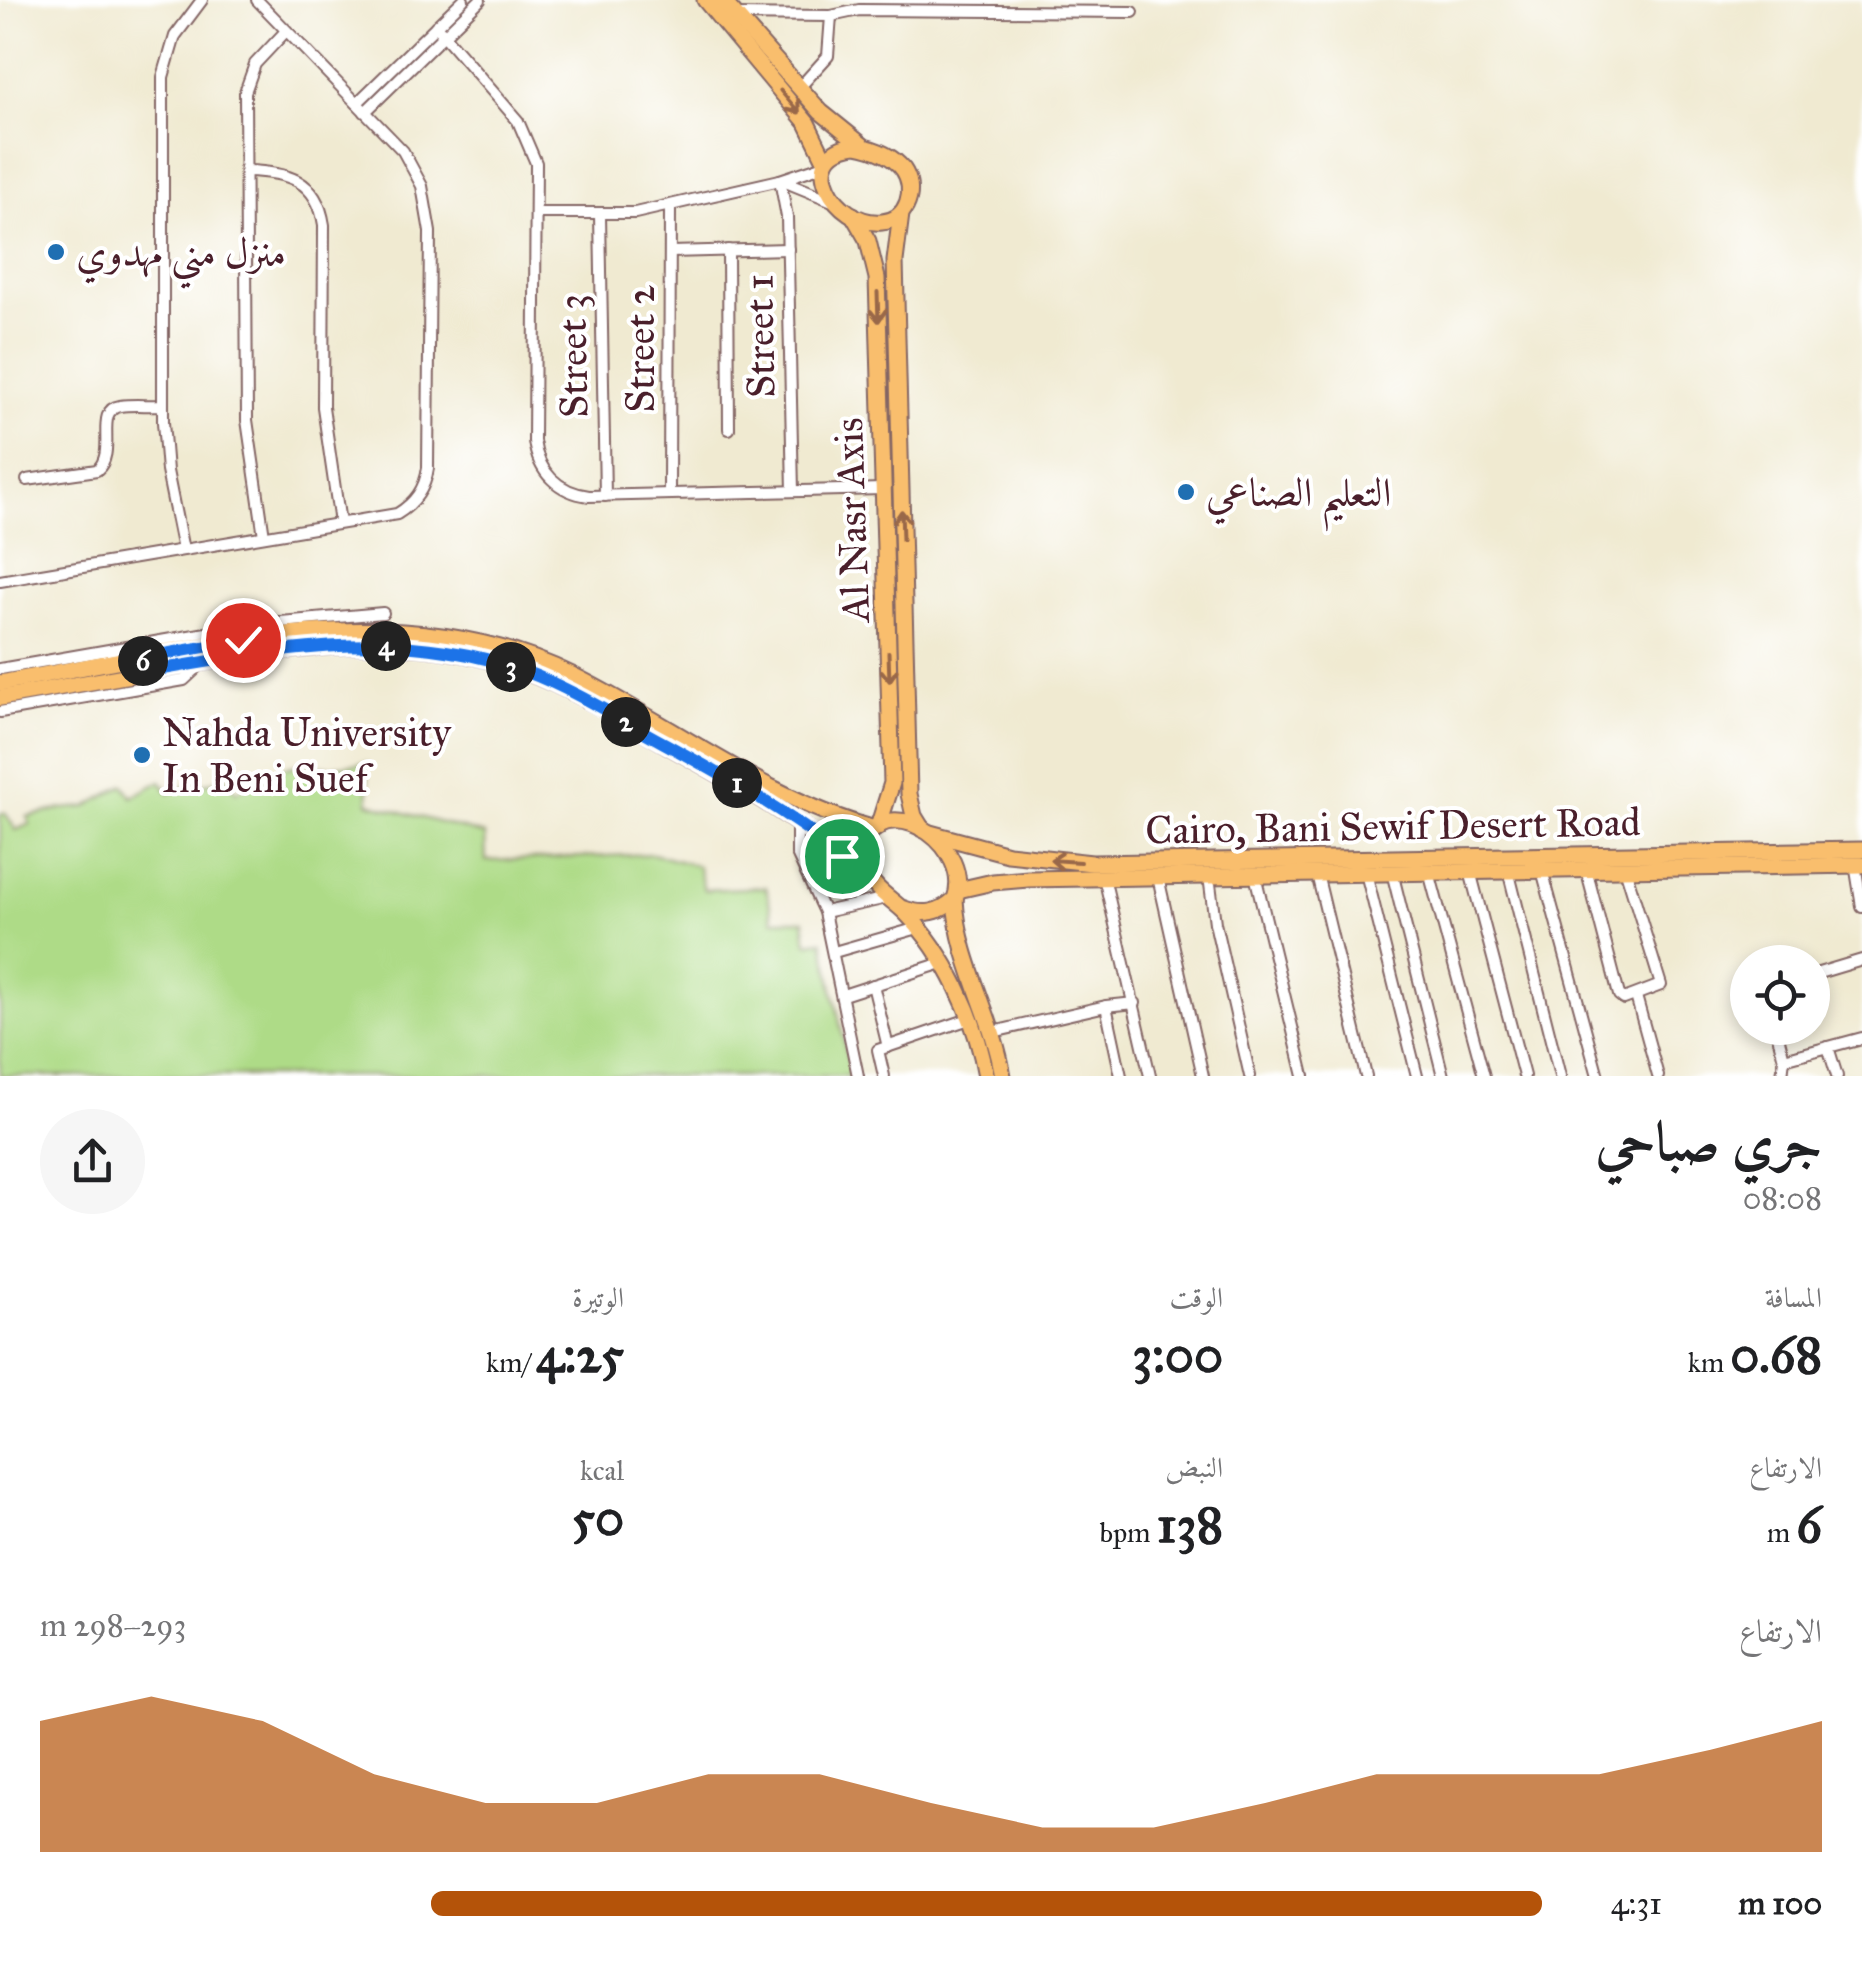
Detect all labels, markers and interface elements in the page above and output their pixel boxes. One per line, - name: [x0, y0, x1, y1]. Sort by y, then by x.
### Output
- one-way arrow: [779, 88, 801, 114]
- place label: منزل مني مهدوي: [76, 228, 286, 289]
- marker: منزل مني مهدوي: [45, 241, 67, 263]
- street label: Street 1: [734, 274, 786, 398]
- street label: Street 2: [616, 285, 665, 413]
- one-way arrow: [869, 290, 888, 322]
- street label: Street 3: [547, 294, 599, 418]
- street label: Al Nasr Axis: [824, 417, 880, 625]
- place label: التعليم الصناعي: [1206, 468, 1391, 532]
- marker: التعليم الصناعي: [1175, 481, 1197, 503]
- one-way arrow: [892, 509, 911, 541]
- pin: [201, 598, 286, 683]
- icon: check: [216, 613, 271, 668]
- pin: 4: [361, 621, 411, 671]
- text: 4: [378, 628, 394, 663]
- pin: 6: [118, 636, 168, 686]
- pin: 3: [486, 642, 536, 692]
- text: 6: [136, 643, 150, 678]
- text: 3: [505, 649, 517, 684]
- one-way arrow: [879, 650, 898, 682]
- pin: 2: [601, 697, 651, 747]
- text: 2: [619, 704, 633, 739]
- place label: Nahda University In Beni Suef: [162, 708, 452, 803]
- marker: Nahda University In Beni Suef: [131, 744, 153, 766]
- pin: 1: [712, 758, 762, 808]
- text: 1: [731, 765, 743, 800]
- street label: Cairo, Bani Sewif Desert Road: [1145, 797, 1641, 855]
- pin: [800, 814, 885, 899]
- icon: arrive: [815, 829, 870, 884]
- one-way arrow: [1049, 852, 1081, 871]
- map controls: [1730, 945, 1830, 1045]
- button: locate: [1730, 945, 1830, 1045]
- text: جري صباحي: [1595, 1108, 1822, 1175]
- button: share: [40, 1109, 145, 1214]
- text: 08:08: [1743, 1179, 1822, 1218]
- text: الوتيرة: [572, 1280, 624, 1315]
- text: الوقت: [1169, 1280, 1223, 1315]
- text: المسافة: [1765, 1280, 1822, 1315]
- text: 4:25: [536, 1325, 624, 1386]
- text: 3:00: [1132, 1325, 1223, 1386]
- text: 0.68: [1730, 1325, 1822, 1386]
- text: /km: [486, 1345, 536, 1380]
- text: km: [1688, 1345, 1730, 1380]
- text: النبض: [1165, 1450, 1223, 1485]
- text: الارتفاع: [1749, 1450, 1822, 1485]
- text: kcal: [580, 1453, 624, 1488]
- text: 50: [572, 1488, 624, 1549]
- text: 138: [1157, 1495, 1223, 1556]
- text: 6: [1796, 1495, 1822, 1556]
- text: bpm: [1100, 1515, 1157, 1550]
- text: m: [1767, 1515, 1796, 1550]
- text: 293–298 m: [40, 1606, 186, 1645]
- text: الارتفاع: [1739, 1612, 1822, 1651]
- text: 4:31: [1611, 1884, 1662, 1923]
- text: 100 m: [1738, 1884, 1822, 1923]

